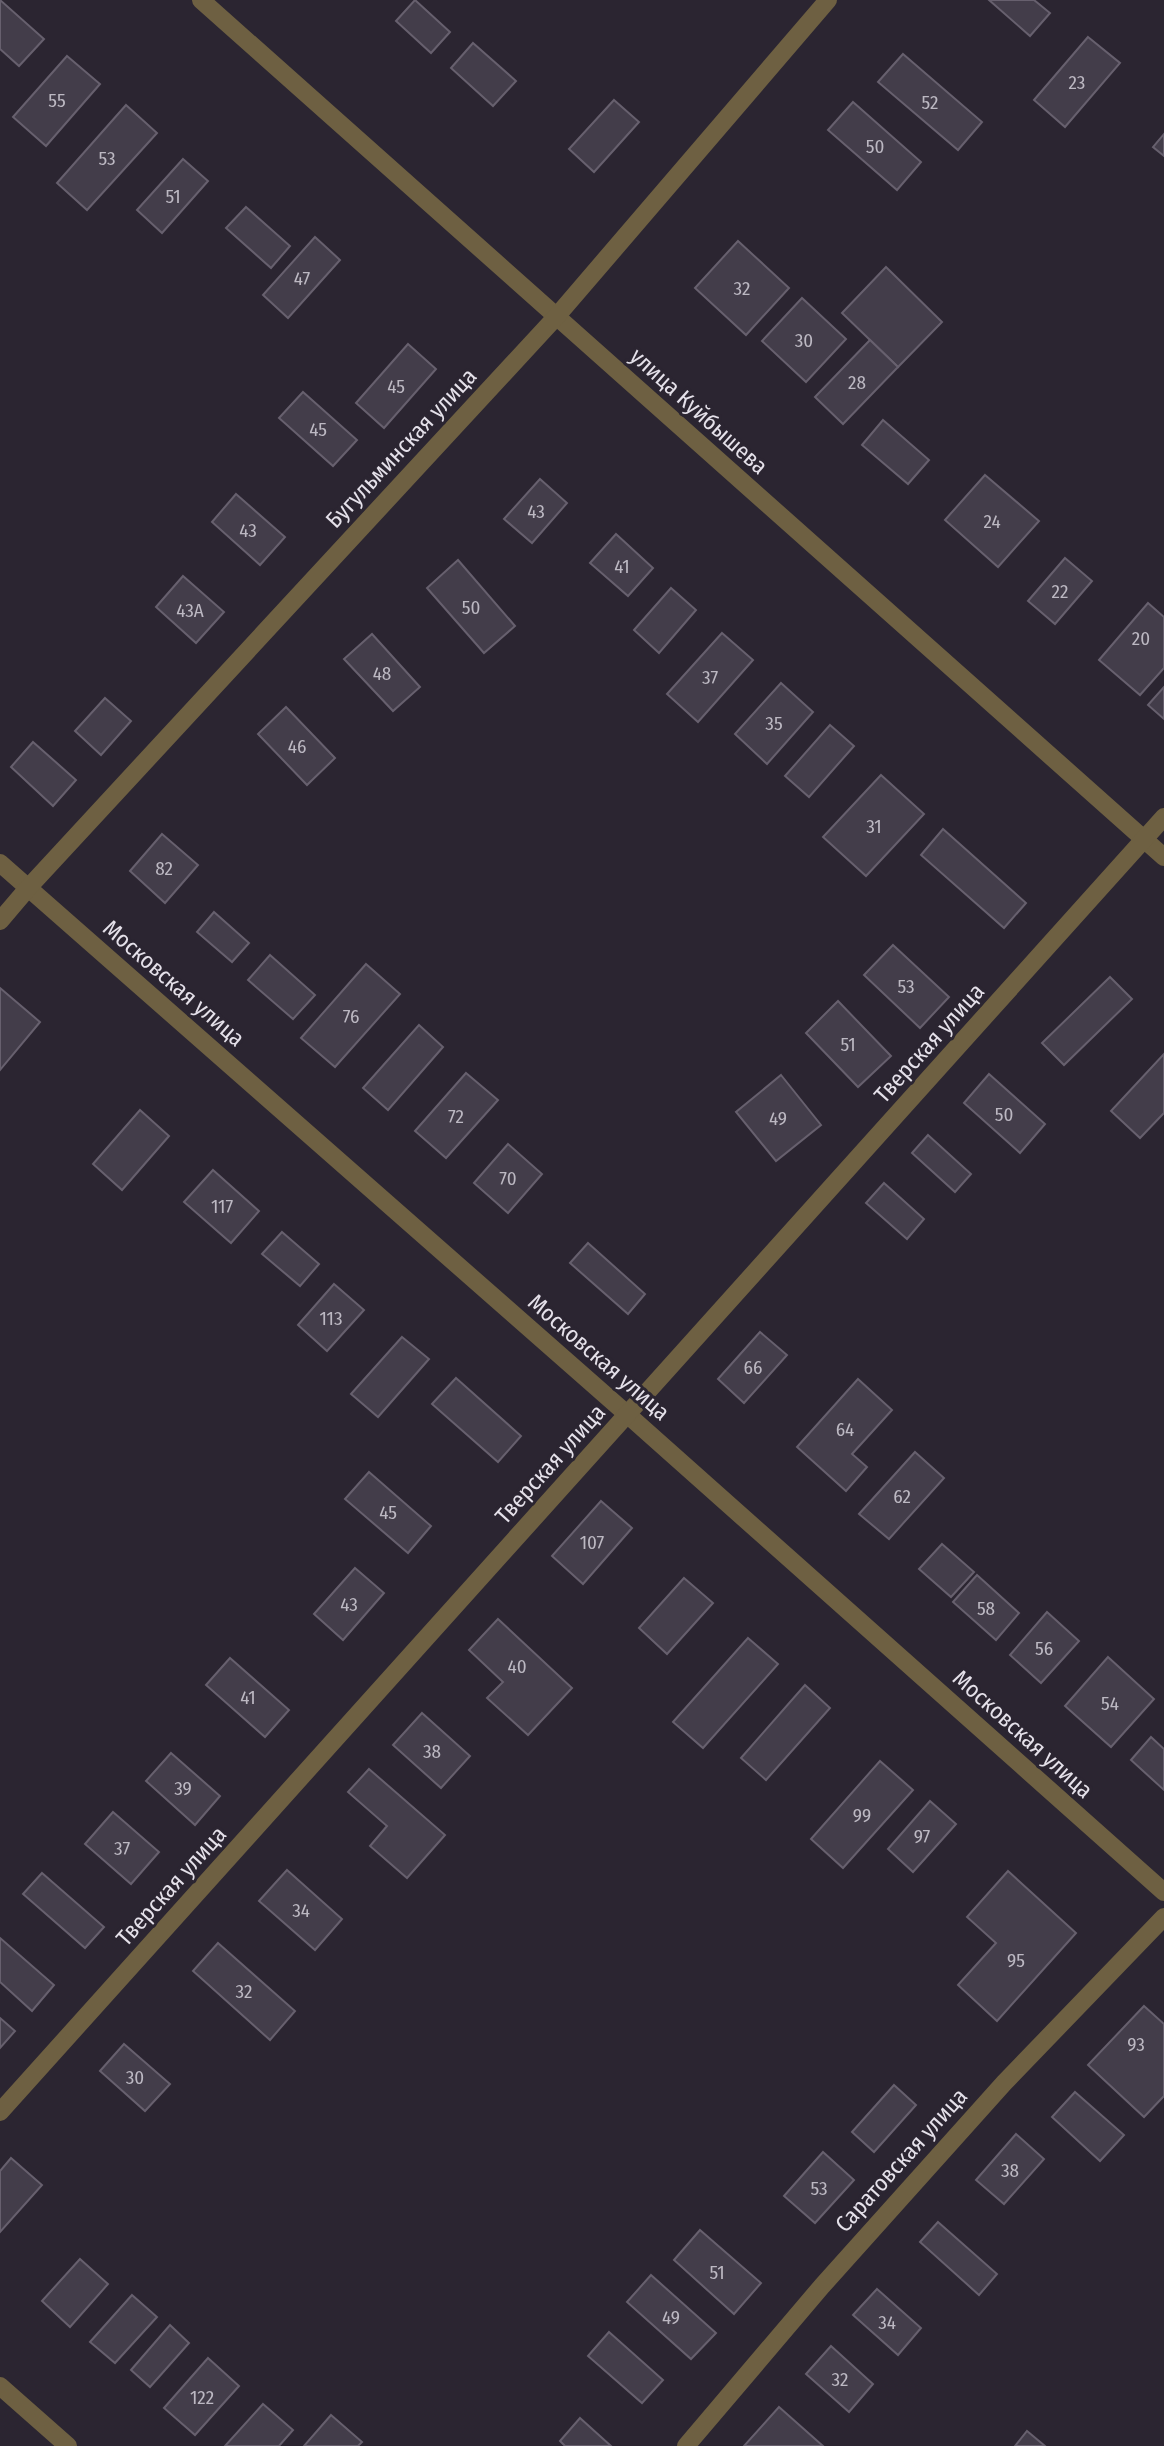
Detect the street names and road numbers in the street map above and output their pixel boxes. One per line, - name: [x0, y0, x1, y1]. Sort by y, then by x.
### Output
- street label: улица Куйбышева: [624, 342, 774, 480]
- street label: Бугульминская улица: [320, 362, 482, 534]
- street label: Московская улица: [97, 914, 251, 1052]
- street label: Тверская улица: [868, 978, 990, 1108]
- street label: Московская улица: [522, 1288, 676, 1426]
- street label: Тверская улица: [489, 1399, 611, 1529]
- street label: Московская улица: [947, 1664, 1099, 1804]
- street label: Тверская улица: [110, 1821, 232, 1951]
- street label: Саратовская улица: [829, 2082, 973, 2238]

